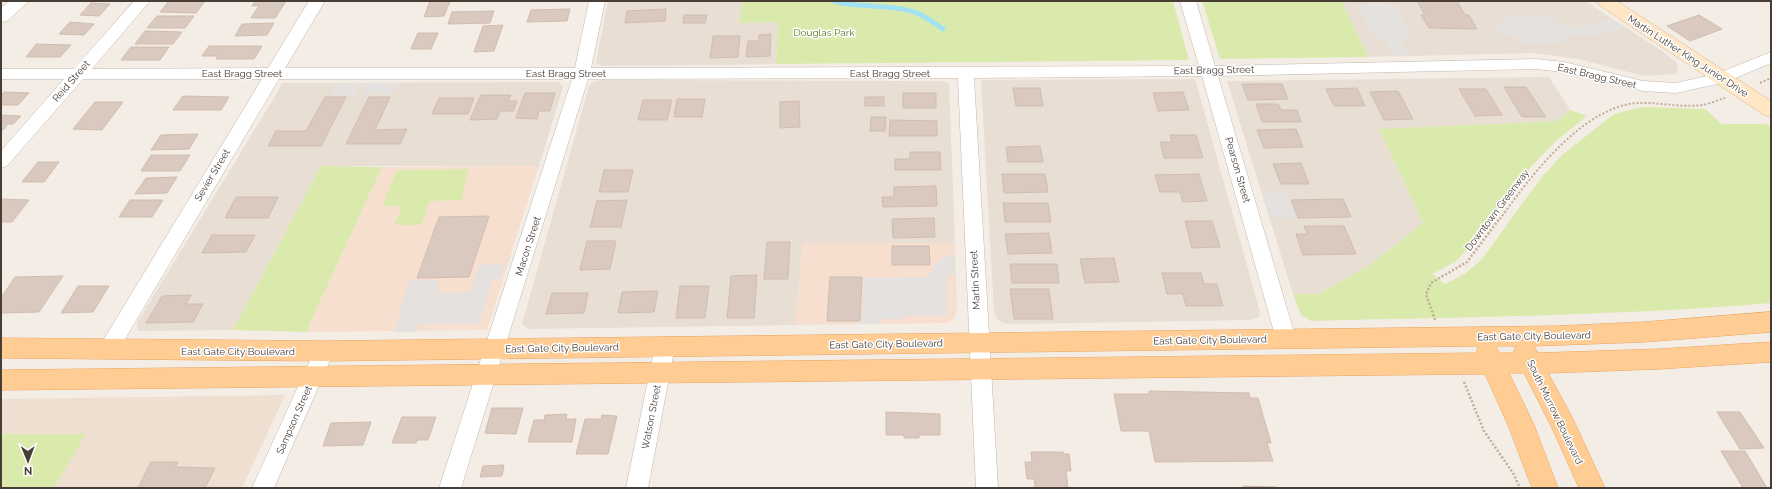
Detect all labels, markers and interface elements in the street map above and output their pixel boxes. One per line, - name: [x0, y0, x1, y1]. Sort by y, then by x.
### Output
- street label: Martin Luther King Junior Drive: [1626, 13, 1750, 99]
- park label: Douglas Park: [793, 27, 855, 38]
- street label: Reid Street: [50, 58, 92, 104]
- street label: East Bragg Street: [1557, 62, 1638, 91]
- street label: East Bragg Street: [1174, 64, 1255, 76]
- street label: East Bragg Street: [202, 68, 283, 79]
- street label: East Bragg Street: [526, 68, 607, 79]
- street label: East Bragg Street: [850, 68, 931, 79]
- street label: Pearson Street: [1223, 136, 1253, 205]
- street label: Sevier Street: [192, 146, 232, 203]
- street label: Downtown Greenway: [1463, 167, 1532, 253]
- street label: Macon Street: [513, 214, 543, 277]
- street label: Martin Street: [968, 249, 982, 310]
- street label: East Gate City Boulevard: [1477, 330, 1591, 342]
- street label: East Gate City Boulevard: [1153, 334, 1267, 346]
- street label: East Gate City Boulevard: [829, 338, 943, 350]
- street label: East Gate City Boulevard: [505, 342, 619, 354]
- street label: East Gate City Boulevard: [181, 346, 295, 357]
- street label: South Murrow Boulevard: [1525, 358, 1585, 466]
- street label: Sampson Street: [274, 383, 314, 456]
- street label: Watson Street: [639, 383, 663, 450]
- north arrow: [8, 441, 48, 481]
- text: N: [24, 464, 32, 477]

